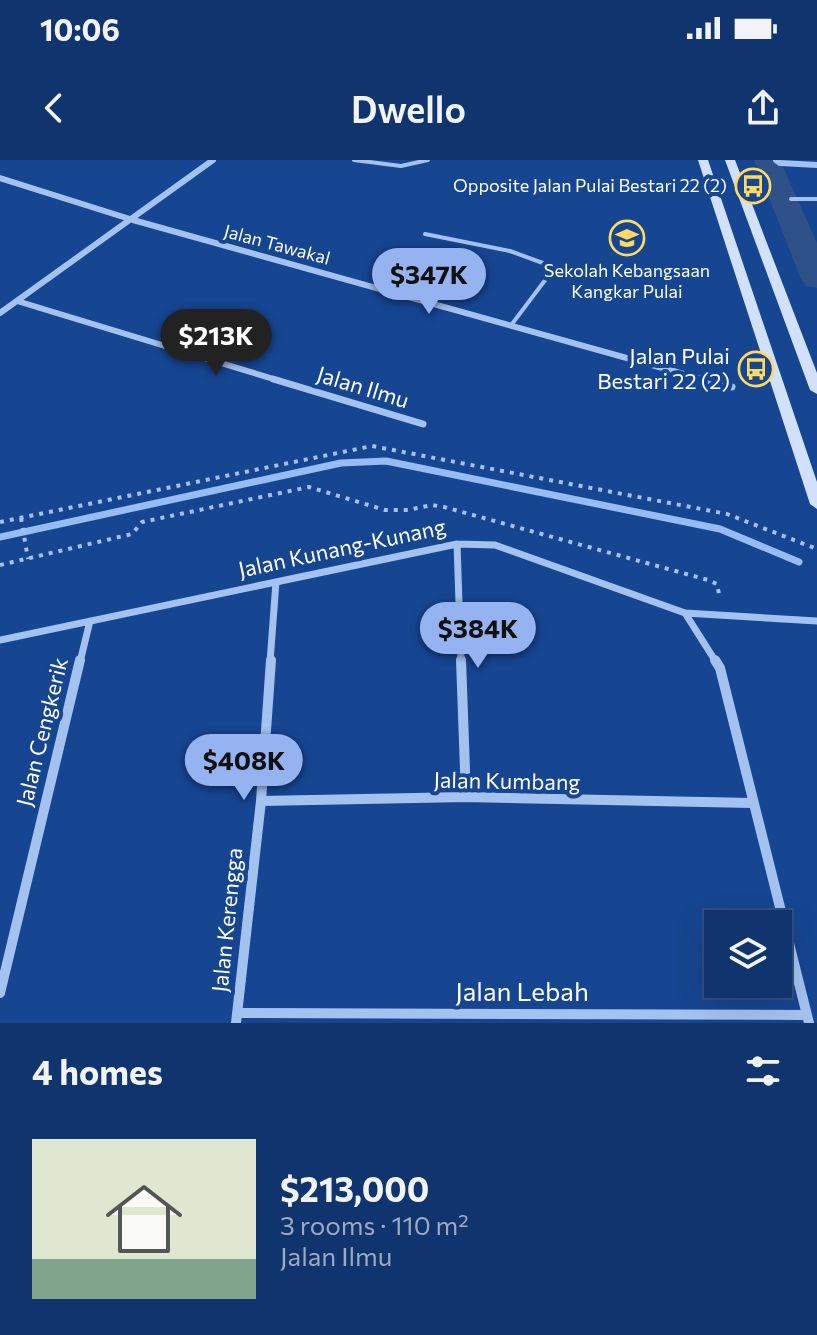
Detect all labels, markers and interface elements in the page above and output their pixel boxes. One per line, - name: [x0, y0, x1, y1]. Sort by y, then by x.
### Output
- text: 10:06: [40, 10, 120, 47]
- icon: back: [32, 86, 76, 130]
- text: Dwello: [351, 86, 466, 130]
- icon: share: [741, 86, 785, 130]
- bus stop icon: Opposite Jalan Pulai Bestari 22 (2): [734, 167, 772, 205]
- place label: Opposite Jalan Pulai Bestari 22 (2): [453, 174, 727, 196]
- street label: Jalan Tawakal: [222, 219, 333, 269]
- school or university icon: Sekolah Kebangsaan Kangkar Pulai: [608, 219, 646, 257]
- pin: $347K: [373, 248, 485, 316]
- text: $347K: [390, 258, 468, 289]
- place label: Sekolah Kebangsaan Kangkar Pulai: [544, 259, 710, 302]
- pin: $213K: [160, 309, 272, 377]
- text: $213K: [179, 319, 253, 350]
- place label: Jalan Pulai Bestari 22 (2): [597, 342, 730, 394]
- bus stop icon: Jalan Pulai Bestari 22 (2): [737, 350, 775, 388]
- street label: Jalan Ilmu: [314, 360, 413, 413]
- street label: Jalan Kunang-Kunang: [236, 512, 448, 583]
- pin: $384K: [422, 602, 534, 670]
- text: $384K: [438, 612, 518, 643]
- street label: Jalan Cengkerik: [10, 655, 73, 809]
- pin: $408K: [188, 734, 300, 802]
- text: $408K: [203, 744, 285, 775]
- street label: Jalan Kumbang: [433, 766, 581, 795]
- street label: Jalan Kerengga: [205, 846, 248, 994]
- map controls: [704, 910, 792, 998]
- button: layers: [704, 910, 792, 998]
- street label: Jalan Lebah: [455, 975, 589, 1006]
- icon: filters: [741, 1049, 785, 1093]
- text: 4 homes: [32, 1050, 163, 1092]
- text: $213,000: [280, 1167, 429, 1209]
- icon: home: [96, 1171, 192, 1267]
- text: 3 rooms · 110 m²: [280, 1209, 469, 1240]
- text: Jalan Ilmu: [280, 1240, 392, 1271]

